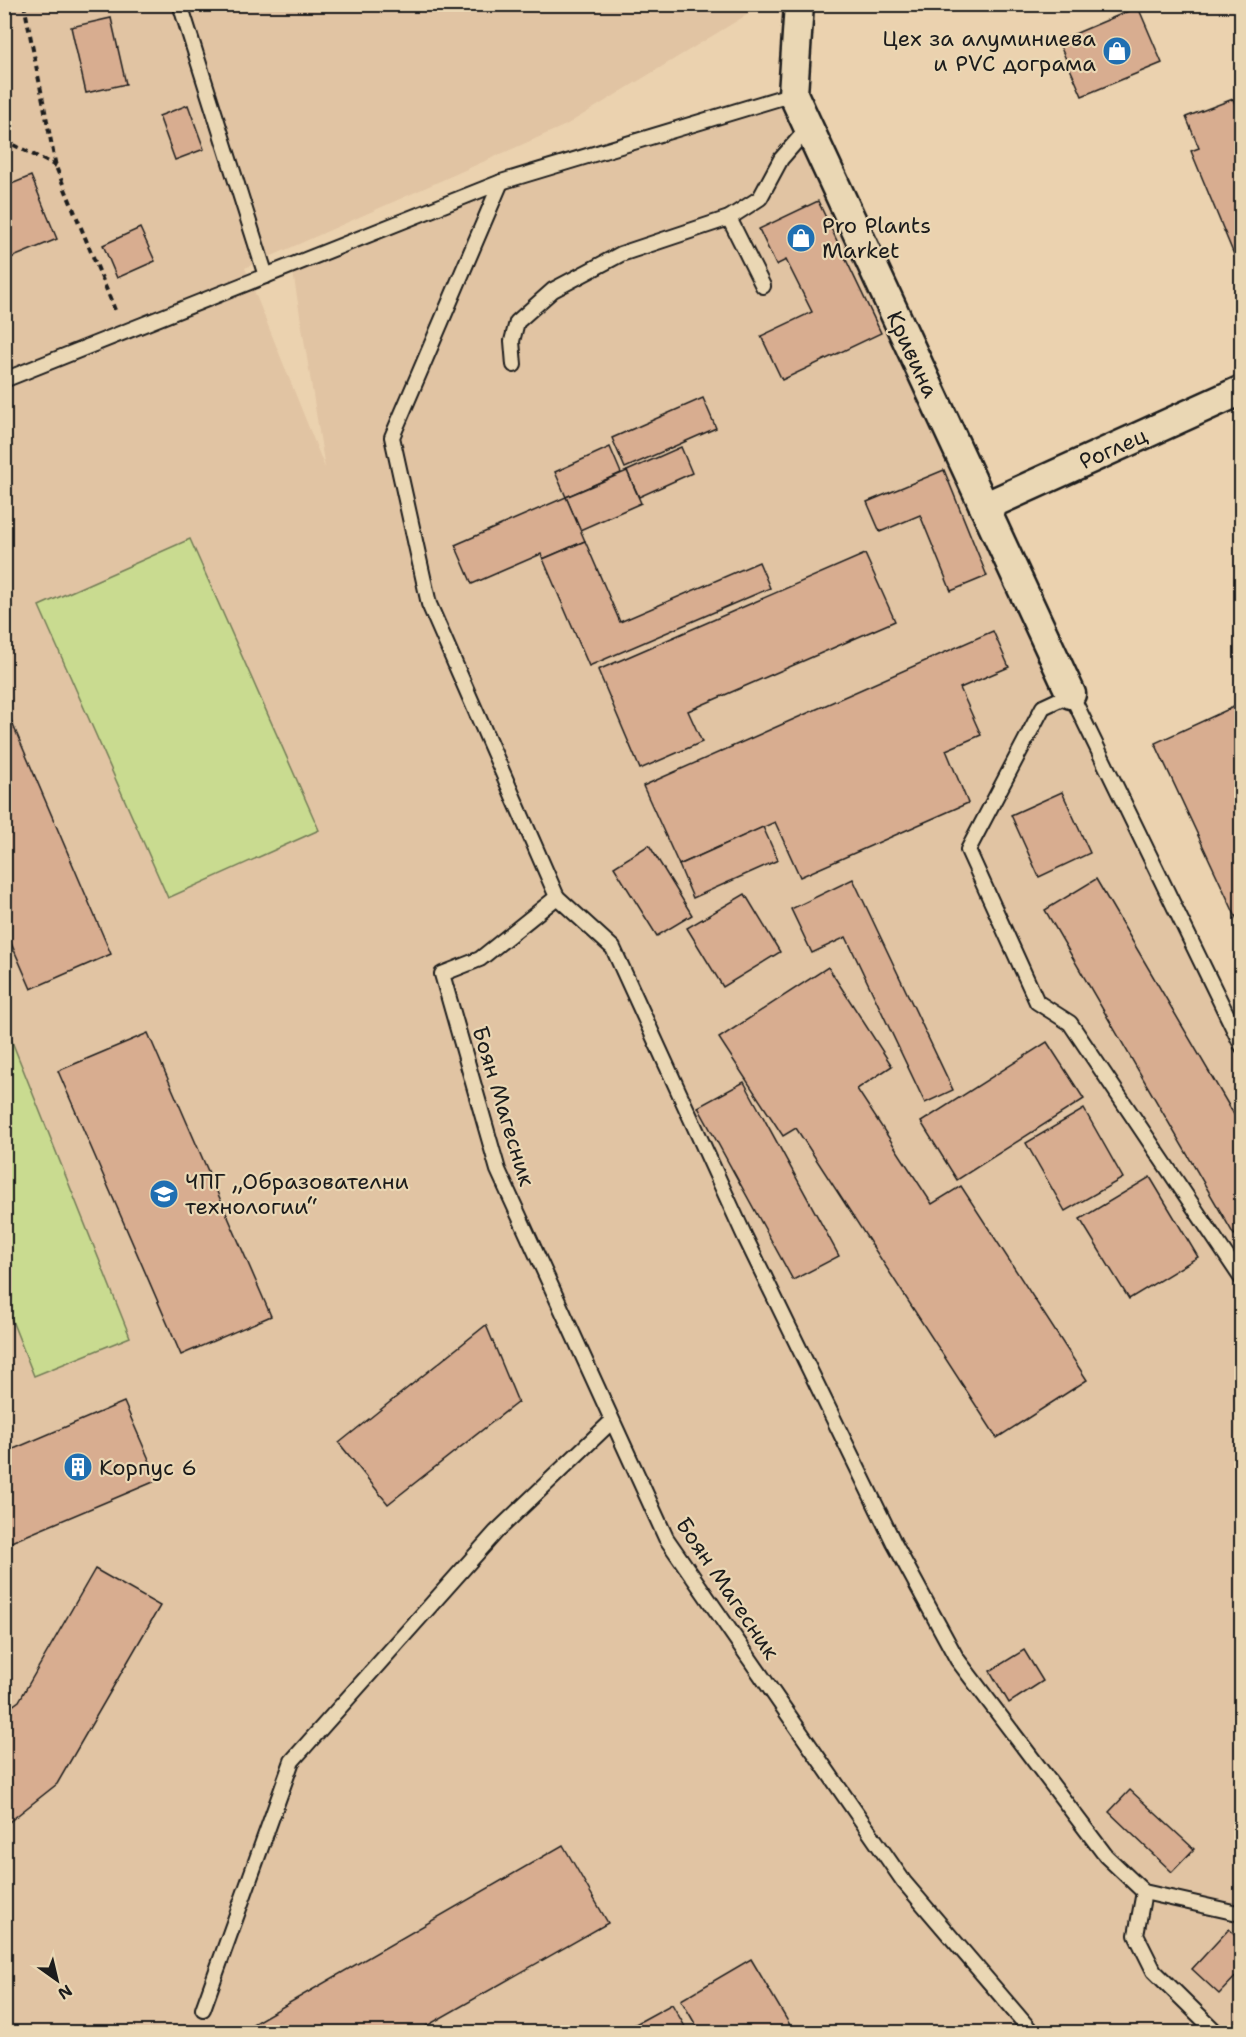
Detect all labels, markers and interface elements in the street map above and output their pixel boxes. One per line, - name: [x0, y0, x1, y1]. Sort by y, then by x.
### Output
- place label: Цех за алуминиева и PVC дограма: [882, 24, 1096, 78]
- shop icon: Цех за алуминиева и PVC дограма: [1101, 35, 1133, 67]
- place label: Pro Plants Market: [822, 211, 931, 265]
- shop icon: Pro Plants Market: [785, 222, 817, 254]
- street label: Кривина: [880, 306, 945, 403]
- street label: Роглец: [1075, 421, 1152, 476]
- street label: Боян Магесник: [465, 1023, 542, 1190]
- place label: ЧПГ „Образователни технологии“: [185, 1167, 409, 1221]
- school or university icon: ЧПГ „Образователни технологии“: [148, 1178, 180, 1210]
- building icon: Корпус 6: [62, 1451, 94, 1483]
- place label: Корпус 6: [99, 1453, 197, 1482]
- street label: Боян Магесник: [669, 1511, 786, 1665]
- north arrow: [27, 1950, 87, 2010]
- text: N: [54, 1980, 76, 2004]

